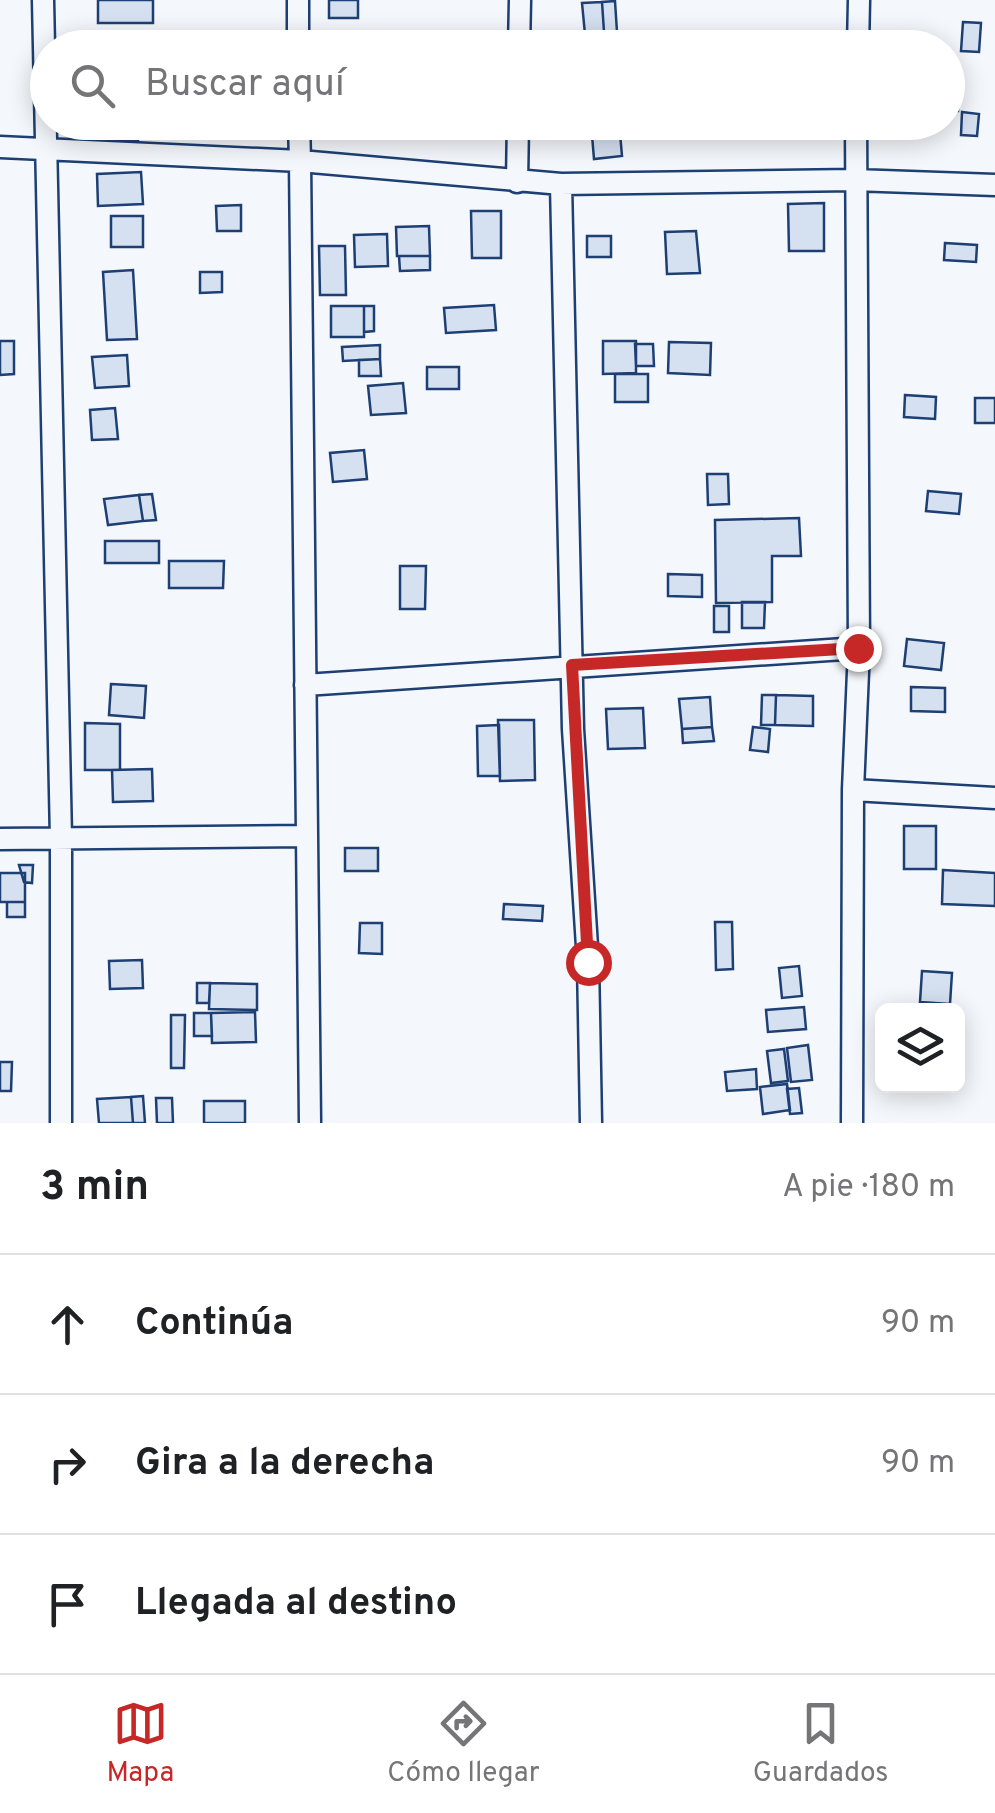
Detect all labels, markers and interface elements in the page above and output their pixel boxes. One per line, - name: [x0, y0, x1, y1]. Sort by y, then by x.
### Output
- search box: [30, 30, 965, 140]
- icon: search: [65, 58, 120, 113]
- text: Buscar aquí: [145, 61, 345, 110]
- route end: [836, 626, 882, 672]
- route start: [566, 940, 612, 986]
- map controls: [875, 1003, 965, 1093]
- button: layers: [875, 1003, 965, 1093]
- text: 3 min: [40, 1162, 149, 1215]
- text: A pie · 180 m: [782, 1168, 955, 1208]
- icon: ahead: [40, 1297, 95, 1352]
- text: Continúa: [135, 1300, 293, 1349]
- text: 90 m: [881, 1304, 955, 1344]
- icon: right: [40, 1437, 95, 1492]
- text: Gira a la derecha: [135, 1440, 434, 1489]
- text: 90 m: [881, 1444, 955, 1484]
- icon: arrive: [40, 1577, 95, 1632]
- text: Llegada al destino: [135, 1580, 457, 1629]
- tab: Mapa: [107, 1696, 174, 1792]
- tab: Cómo llegar: [387, 1696, 540, 1792]
- tab: Guardados: [753, 1696, 888, 1792]

